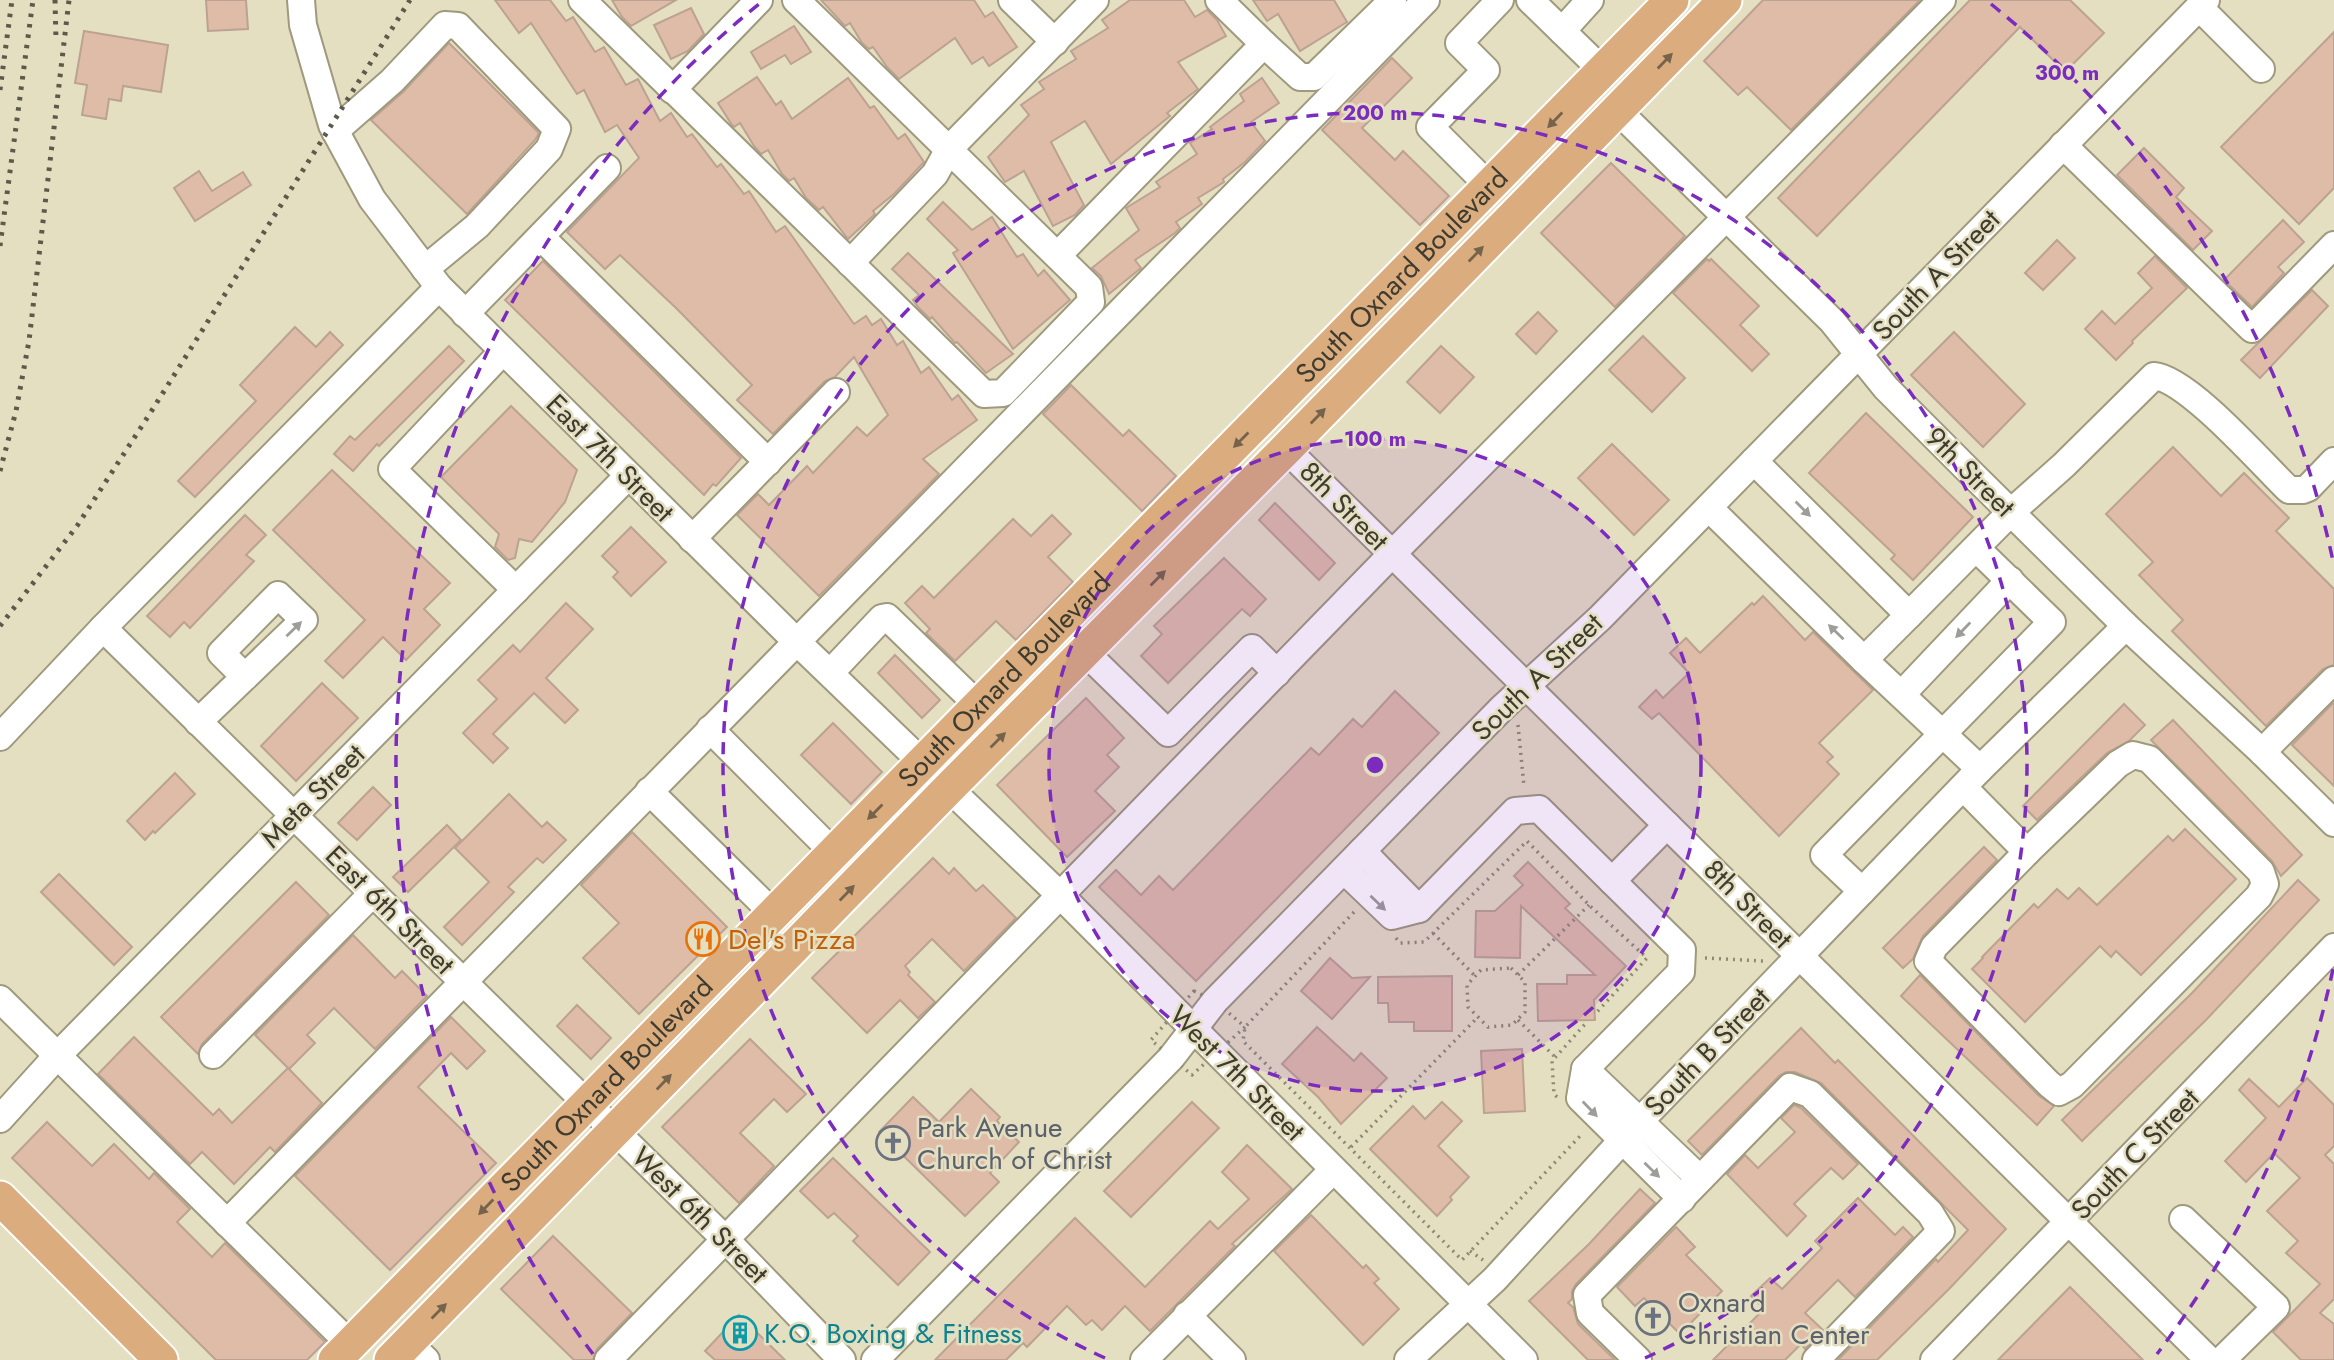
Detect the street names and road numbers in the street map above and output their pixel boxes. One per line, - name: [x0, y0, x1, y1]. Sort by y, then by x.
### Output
- street label: South Oxnard Boulevard: [1285, 158, 1517, 393]
- street label: South A Street: [1863, 200, 2010, 350]
- street label: East 7th Street: [537, 385, 684, 532]
- street label: 9th Street: [1916, 418, 2025, 527]
- street label: 8th Street: [1290, 452, 1398, 560]
- street label: South Oxnard Boulevard: [888, 562, 1120, 797]
- street label: South A Street: [1462, 603, 1612, 750]
- street label: Meta Street: [252, 734, 375, 857]
- street label: East 6th Street: [316, 836, 464, 984]
- street label: 8th Street: [1694, 850, 1802, 958]
- street label: South Oxnard Boulevard: [490, 967, 722, 1201]
- street label: South B Street: [1635, 978, 1780, 1126]
- street label: West 7th Street: [1160, 996, 1314, 1150]
- street label: South C Street: [2061, 1079, 2209, 1229]
- street label: West 6th Street: [622, 1137, 778, 1293]

